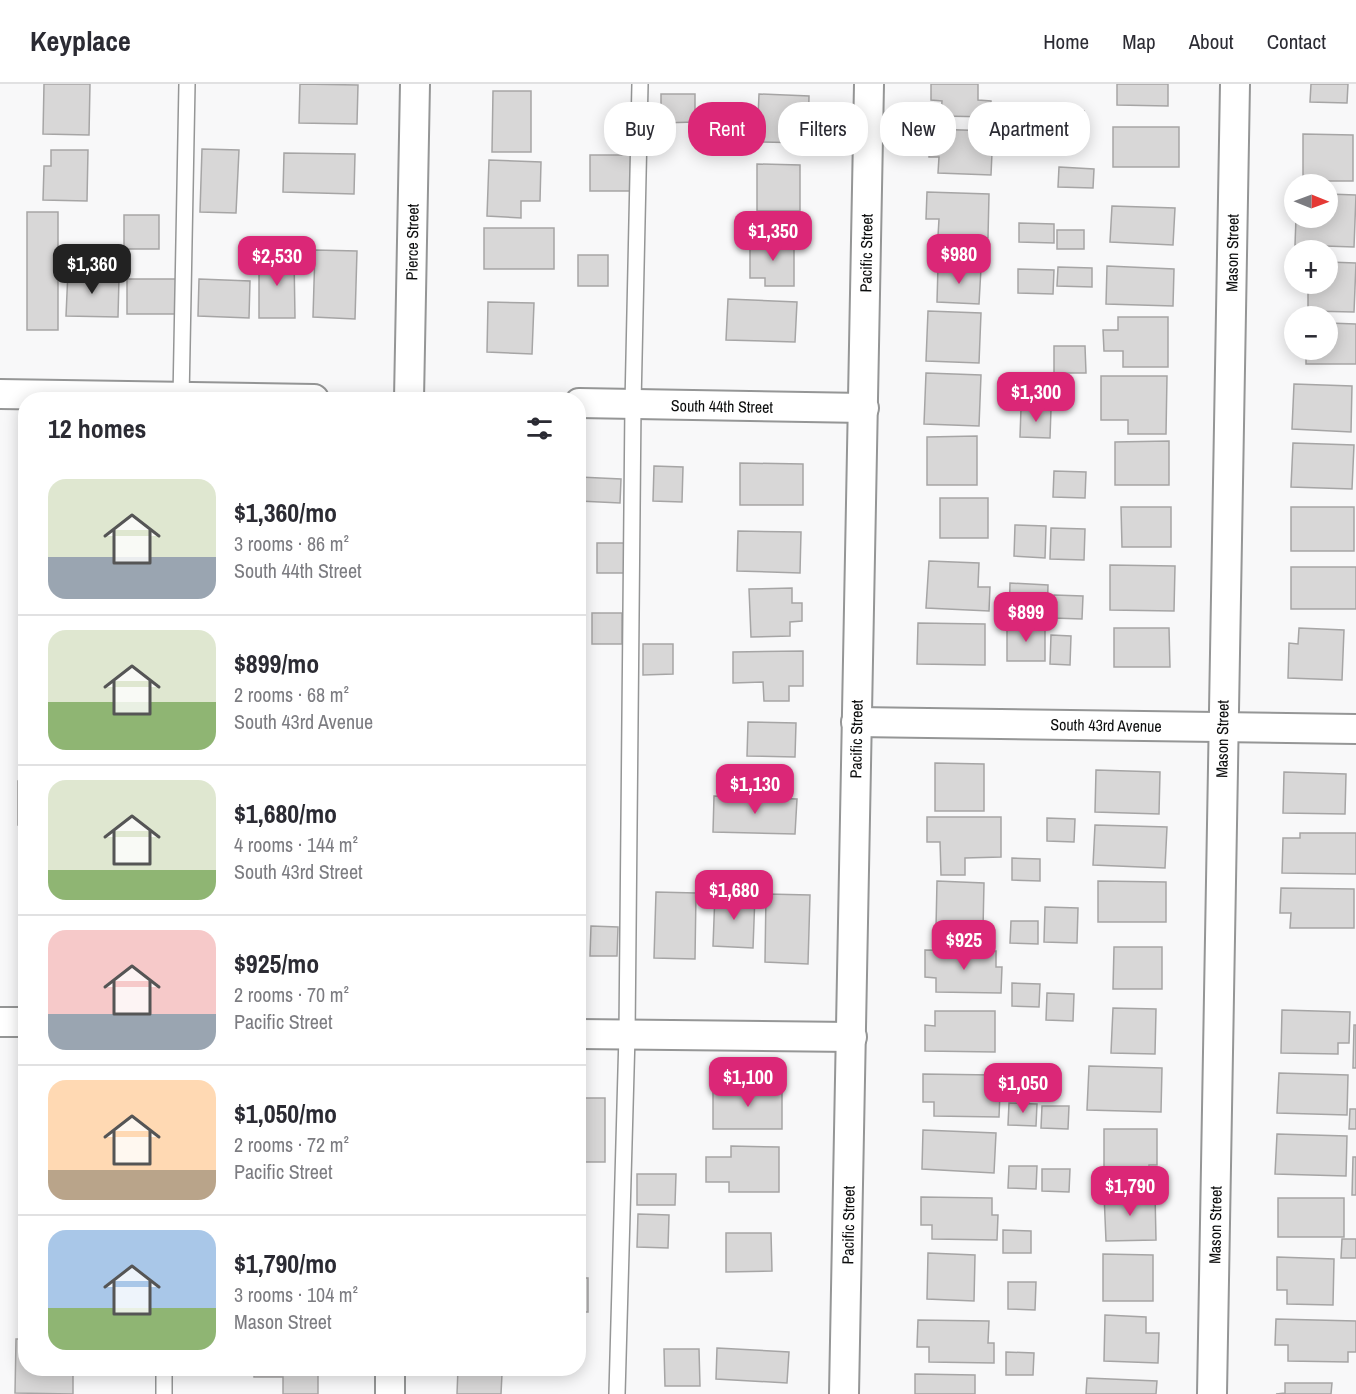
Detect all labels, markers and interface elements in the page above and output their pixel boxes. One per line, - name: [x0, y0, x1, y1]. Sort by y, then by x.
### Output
- text: Keyplace: [30, 22, 131, 60]
- text: Home: [1043, 27, 1089, 56]
- text: Map: [1122, 27, 1156, 56]
- text: About: [1189, 27, 1234, 56]
- text: Contact: [1267, 27, 1326, 56]
- chip: Buy: [604, 102, 676, 156]
- chip: Rent: [688, 102, 766, 156]
- chip: Filters: [778, 102, 868, 156]
- chip: New: [880, 102, 956, 156]
- chip: Apartment: [968, 102, 1090, 156]
- north arrow: [1284, 174, 1338, 228]
- map controls: [1284, 174, 1338, 360]
- street label: Pierce Street: [400, 203, 424, 280]
- pin: $1,350: [724, 211, 822, 262]
- street label: Pacific Street: [854, 213, 878, 293]
- street label: Mason Street: [1220, 213, 1244, 292]
- text: $1,350: [748, 217, 798, 244]
- pin: $980: [923, 234, 995, 285]
- pin: $2,530: [228, 236, 326, 287]
- text: $980: [941, 240, 977, 267]
- button: +: [1284, 240, 1338, 294]
- text: $2,530: [252, 242, 302, 269]
- pin: $1,360: [43, 244, 141, 295]
- text: $1,360: [67, 250, 117, 277]
- button: −: [1284, 306, 1338, 360]
- pin: $1,300: [987, 372, 1085, 423]
- text: $1,300: [1011, 378, 1061, 405]
- street label: South 44th Street: [671, 394, 774, 418]
- text: 12 homes: [48, 411, 146, 446]
- icon: filters: [523, 412, 556, 445]
- text: $1,360/mo: [234, 495, 337, 530]
- icon: home: [96, 503, 168, 575]
- text: 3 rooms · 86 m²: [234, 530, 349, 557]
- text: South 44th Street: [234, 557, 362, 584]
- pin: $899: [990, 592, 1062, 643]
- text: $899: [1008, 598, 1044, 625]
- text: $899/mo: [234, 646, 319, 681]
- icon: home: [96, 654, 168, 726]
- text: 2 rooms · 68 m²: [234, 681, 349, 708]
- street label: Pacific Street: [844, 699, 868, 779]
- street label: Mason Street: [1210, 699, 1234, 778]
- text: South 43rd Avenue: [234, 708, 373, 735]
- street label: South 43rd Avenue: [1050, 713, 1162, 737]
- pin: $1,130: [706, 764, 804, 815]
- text: $1,130: [730, 770, 780, 797]
- text: $1,680/mo: [234, 796, 337, 831]
- icon: home: [96, 804, 168, 876]
- text: 4 rooms · 144 m²: [234, 831, 358, 858]
- text: South 43rd Street: [234, 858, 363, 885]
- pin: $1,680: [685, 870, 783, 921]
- text: $1,680: [709, 876, 759, 903]
- pin: $925: [928, 920, 1000, 971]
- text: $925: [946, 926, 982, 953]
- text: $925/mo: [234, 946, 319, 981]
- icon: home: [96, 954, 168, 1026]
- text: 2 rooms · 70 m²: [234, 981, 349, 1008]
- text: Pacific Street: [234, 1008, 332, 1035]
- pin: $1,100: [699, 1057, 797, 1108]
- text: $1,100: [723, 1063, 773, 1090]
- pin: $1,050: [974, 1063, 1072, 1114]
- text: $1,050: [998, 1069, 1048, 1096]
- text: $1,050/mo: [234, 1096, 337, 1131]
- icon: home: [96, 1104, 168, 1176]
- text: 2 rooms · 72 m²: [234, 1131, 349, 1158]
- text: Pacific Street: [234, 1158, 332, 1185]
- pin: $1,790: [1081, 1166, 1179, 1217]
- text: $1,790: [1105, 1172, 1155, 1199]
- street label: Pacific Street: [836, 1185, 860, 1265]
- street label: Mason Street: [1203, 1185, 1227, 1264]
- text: $1,790/mo: [234, 1246, 337, 1281]
- icon: home: [96, 1254, 168, 1326]
- text: 3 rooms · 104 m²: [234, 1281, 358, 1308]
- text: Mason Street: [234, 1308, 332, 1335]

